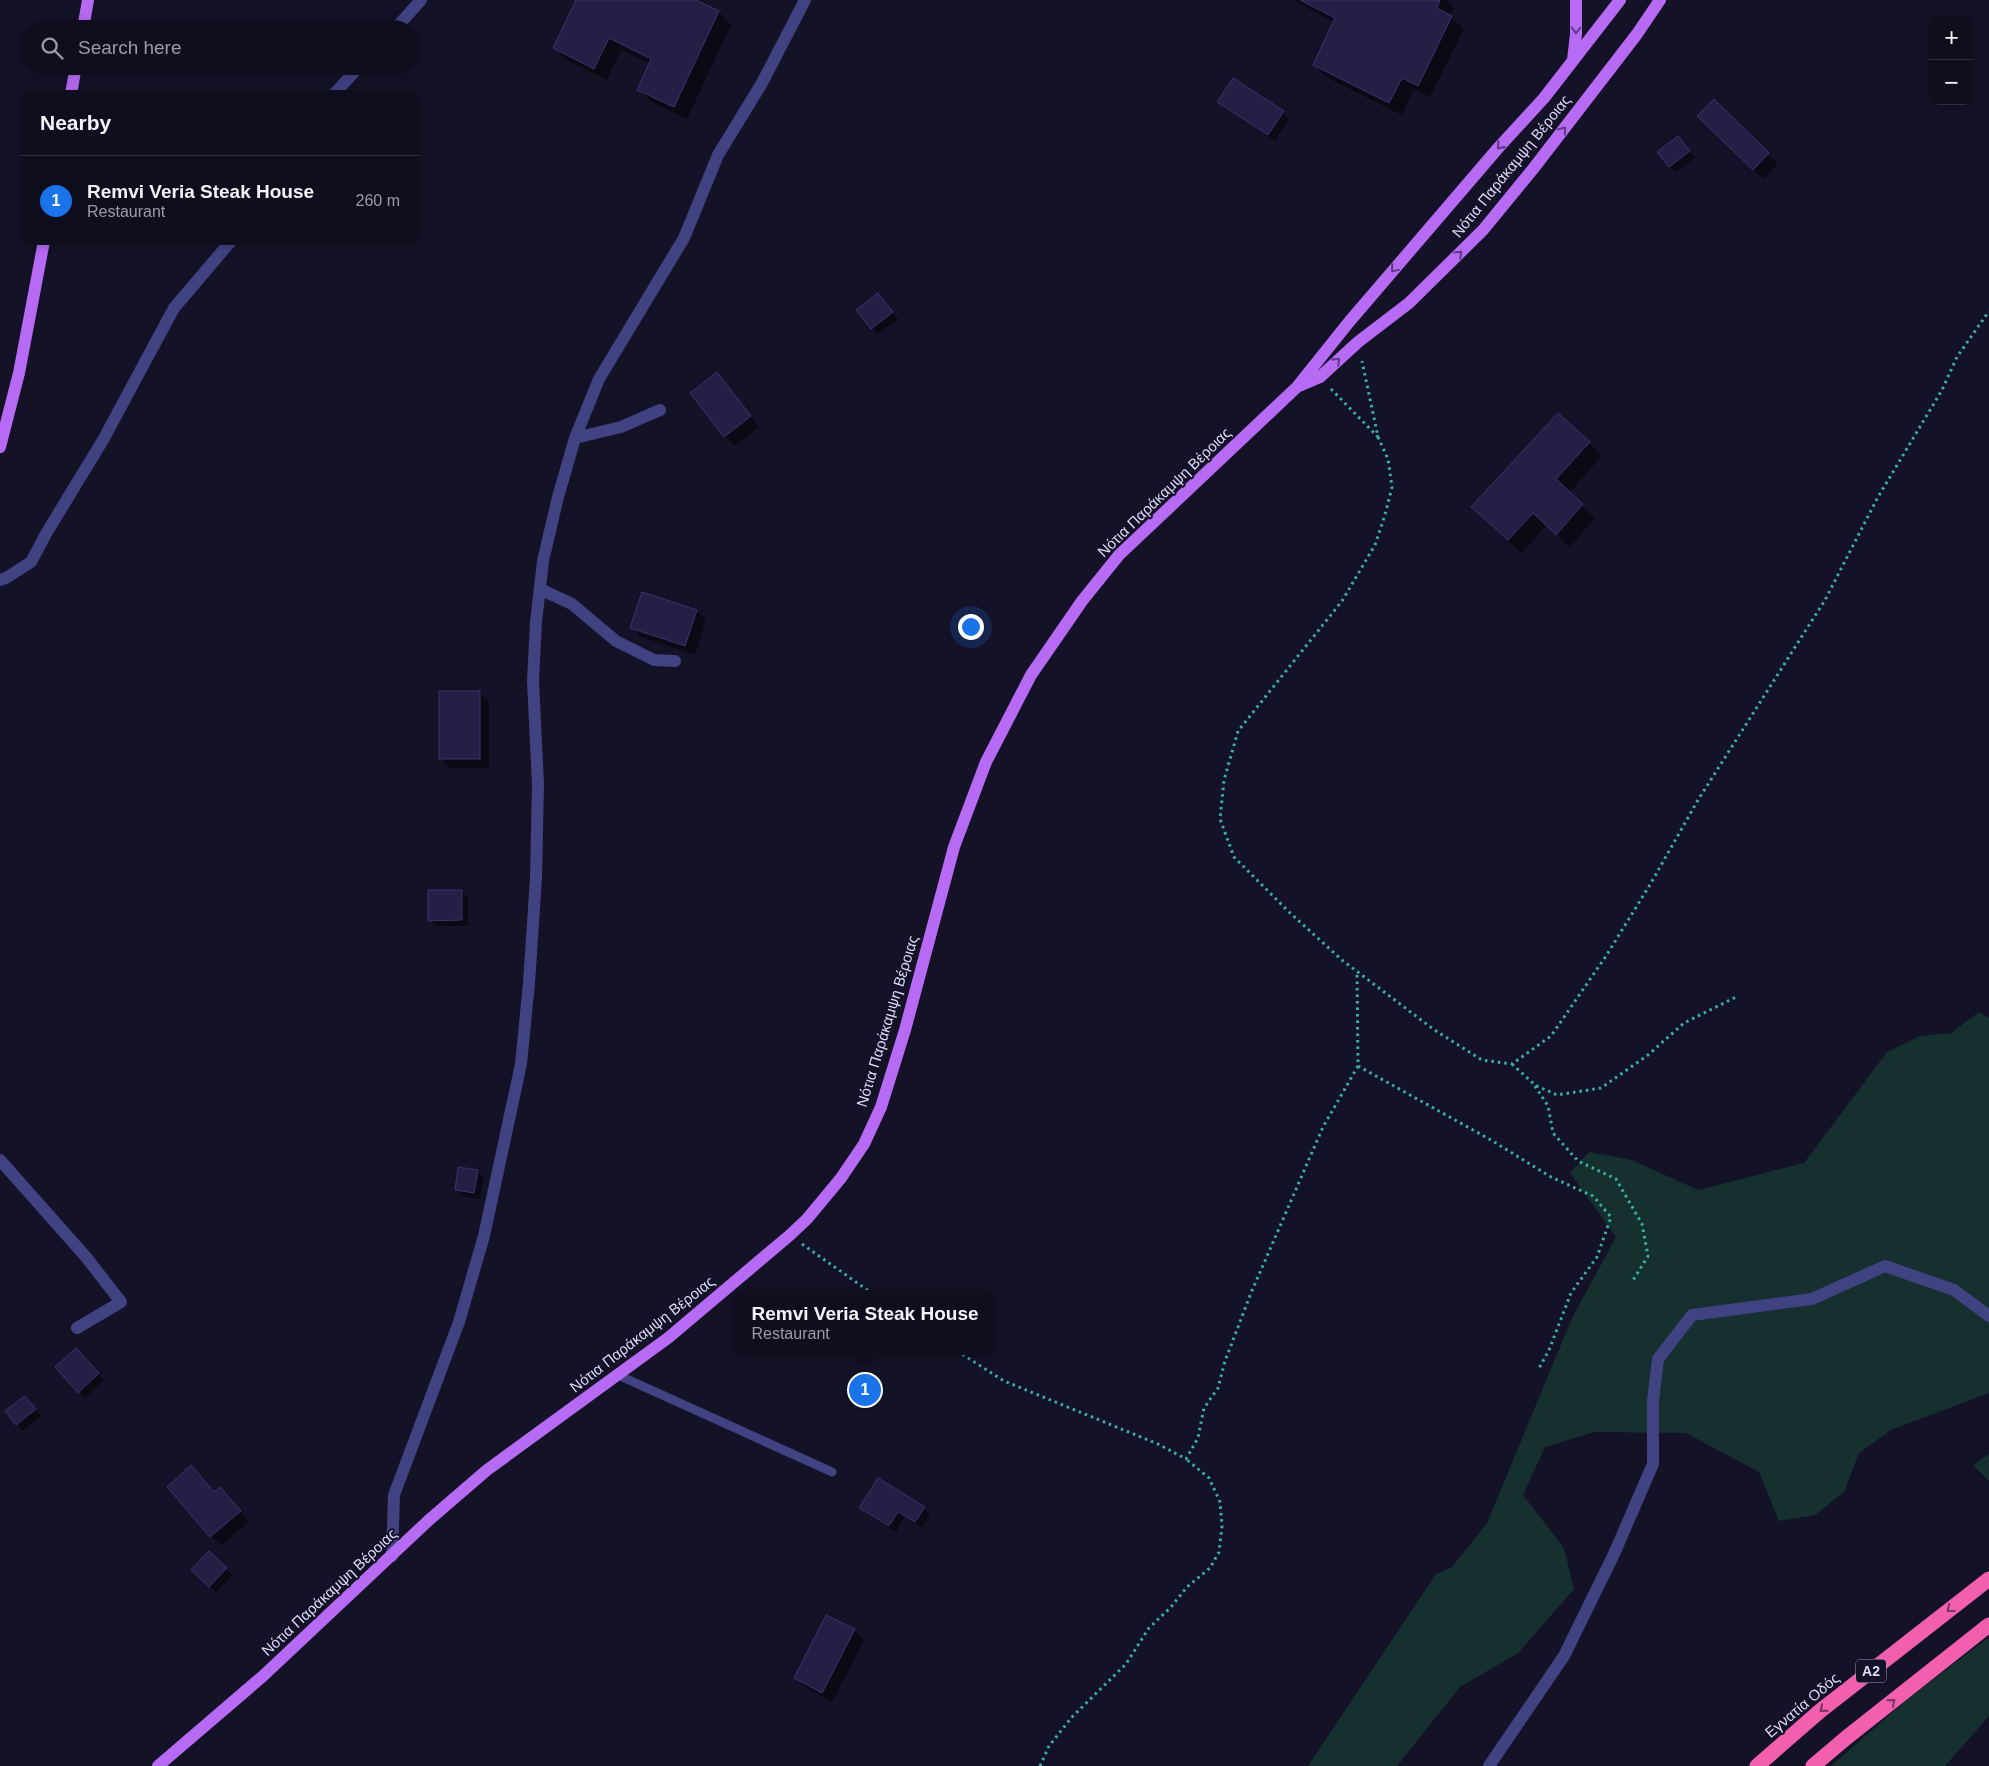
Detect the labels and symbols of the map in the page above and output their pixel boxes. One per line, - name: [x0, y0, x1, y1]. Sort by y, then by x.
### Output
- one-way arrow: [1571, 26, 1581, 34]
- street label: Νότια Παράκαμψη Βέροιας: [1448, 91, 1574, 241]
- one-way arrow: [1557, 126, 1566, 136]
- one-way arrow: [1497, 140, 1506, 149]
- one-way arrow: [1453, 251, 1462, 260]
- one-way arrow: [1392, 263, 1400, 272]
- one-way arrow: [1331, 358, 1340, 367]
- street label: Νότια Παράκαμψη Βέροιας: [1094, 424, 1234, 560]
- your location: [958, 614, 984, 640]
- street label: Νότια Παράκαμψη Βέροιας: [853, 933, 921, 1109]
- street label: Νότια Παράκαμψη Βέροιας: [566, 1272, 718, 1396]
- pin: 1: [849, 1371, 881, 1409]
- street label: Νότια Παράκαμψη Βέροιας: [258, 1525, 400, 1659]
- one-way arrow: [1947, 1603, 1956, 1611]
- road number: Α2: [1856, 1660, 1886, 1682]
- street label: Εγνατία Οδός: [1762, 1669, 1842, 1741]
- one-way arrow: [1886, 1698, 1895, 1707]
- one-way arrow: [1820, 1704, 1829, 1712]

